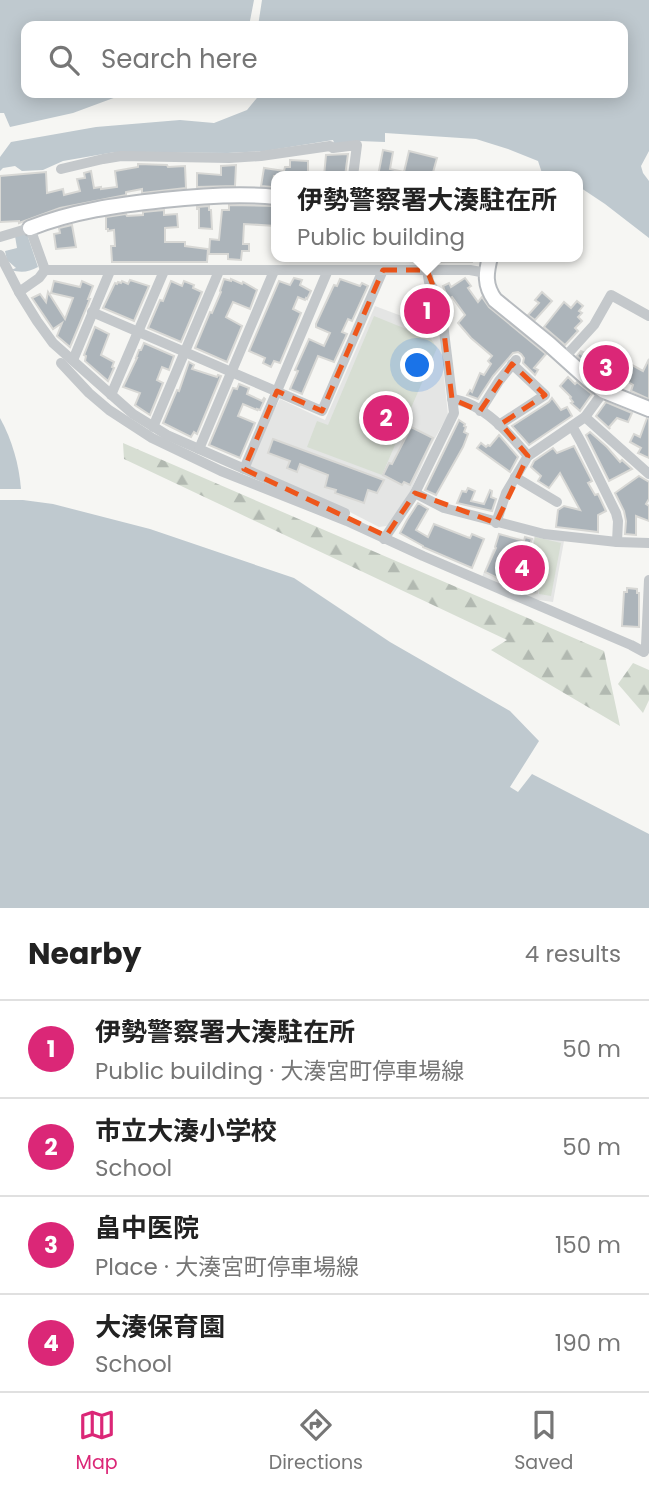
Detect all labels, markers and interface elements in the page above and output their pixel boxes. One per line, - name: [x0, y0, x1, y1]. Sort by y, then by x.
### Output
- search box: [21, 21, 628, 98]
- icon: search: [45, 41, 83, 79]
- text: Search here: [101, 41, 258, 77]
- popup: [271, 171, 583, 262]
- text: 伊勢警察署大湊駐在所: [297, 182, 557, 218]
- text: Public building: [297, 221, 465, 253]
- pin: 1: [404, 285, 450, 337]
- pin: 3: [583, 342, 629, 394]
- your location: [400, 348, 434, 382]
- pin: 2: [363, 392, 409, 444]
- pin: 4: [499, 542, 545, 594]
- text: Nearby: [28, 932, 142, 975]
- text: 4 results: [525, 938, 621, 970]
- text: 伊勢警察署大湊駐在所: [95, 1014, 355, 1050]
- text: 1: [47, 1033, 55, 1065]
- text: 50 m: [562, 1033, 621, 1065]
- text: Public building · 大湊宮町停車場線: [95, 1055, 464, 1087]
- text: 市立大湊小学校: [95, 1113, 277, 1149]
- text: 2: [44, 1131, 58, 1163]
- text: 50 m: [562, 1131, 621, 1163]
- text: School: [95, 1152, 172, 1184]
- text: 畠中医院: [95, 1210, 199, 1246]
- text: 3: [44, 1229, 58, 1261]
- text: 150 m: [555, 1229, 621, 1261]
- text: Place · 大湊宮町停車場線: [95, 1251, 359, 1283]
- text: 大湊保育園: [95, 1309, 225, 1345]
- text: 4: [43, 1327, 59, 1359]
- text: 190 m: [555, 1327, 621, 1359]
- text: School: [95, 1348, 172, 1380]
- tab: Map: [76, 1406, 118, 1477]
- tab: Directions: [269, 1406, 363, 1477]
- tab: Saved: [514, 1406, 573, 1477]

